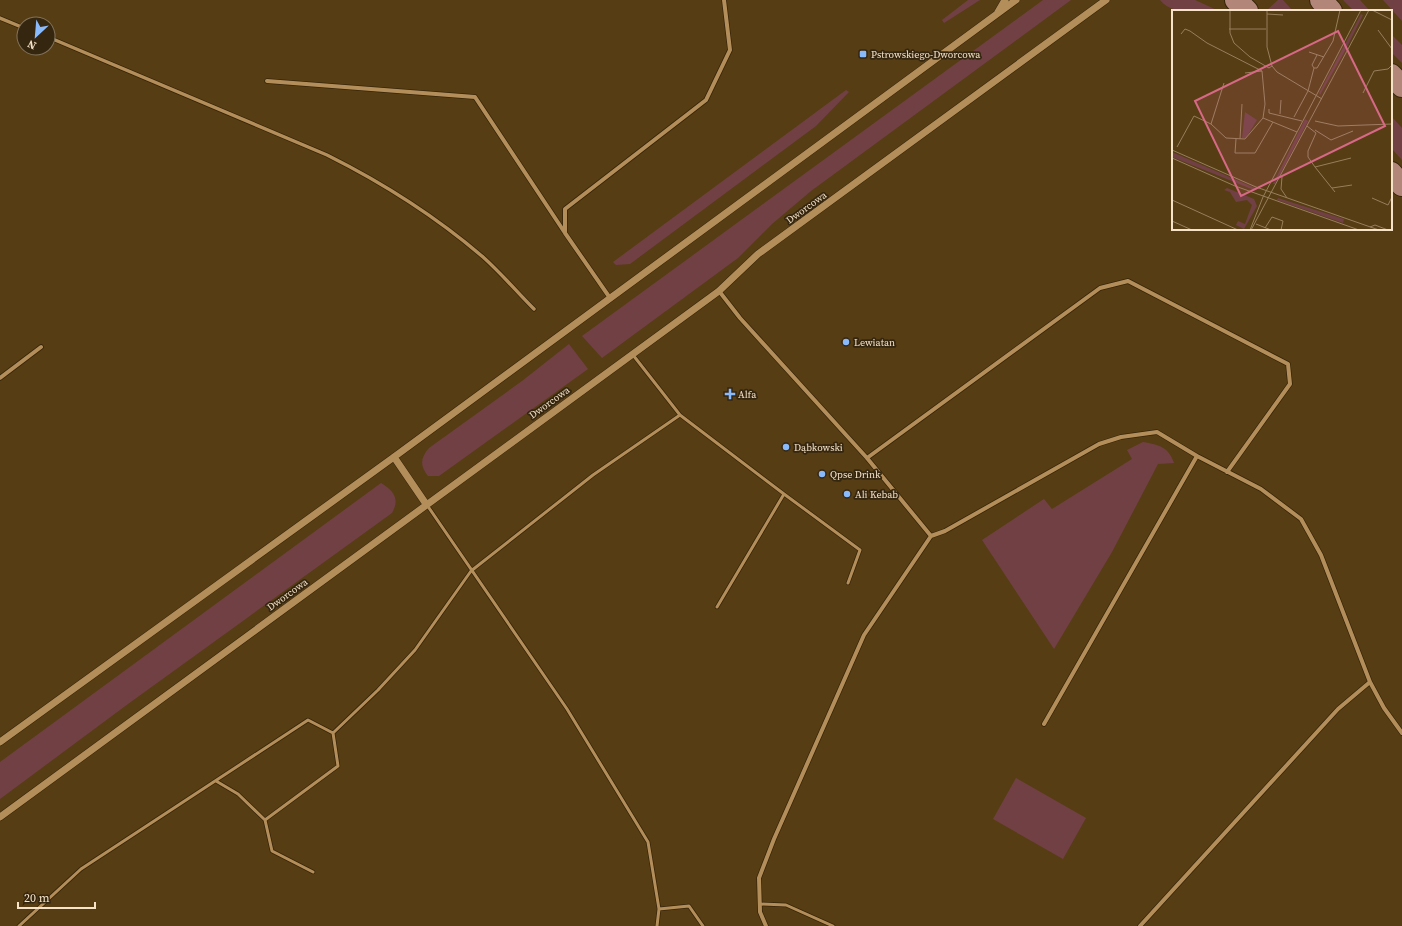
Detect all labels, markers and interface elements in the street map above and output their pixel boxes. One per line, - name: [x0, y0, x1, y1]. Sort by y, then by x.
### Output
- inset map: [1172, 10, 1392, 230]
- north arrow: [16, 16, 56, 56]
- text: N: [25, 36, 39, 53]
- place label: Pstrowskiego-Dworcowa: [871, 48, 981, 61]
- marker: Pstrowskiego-Dworcowa: [858, 49, 868, 59]
- street label: Dworcowa: [783, 188, 830, 227]
- place label: Lewiatan: [854, 336, 895, 349]
- marker: Lewiatan: [841, 337, 851, 347]
- street label: Dworcowa: [526, 383, 573, 422]
- place label: Alfa: [738, 388, 757, 401]
- marker: Alfa: [725, 389, 735, 399]
- place label: Dąbkowski: [794, 441, 843, 454]
- marker: Dąbkowski: [781, 442, 791, 452]
- place label: Qpse Drink: [830, 468, 881, 481]
- marker: Qpse Drink: [817, 469, 827, 479]
- place label: Ali Kebab: [855, 488, 898, 501]
- marker: Ali Kebab: [842, 489, 852, 499]
- street label: Dworcowa: [264, 575, 311, 614]
- scale bar: [18, 884, 95, 910]
- text: 20 m: [24, 890, 50, 906]

